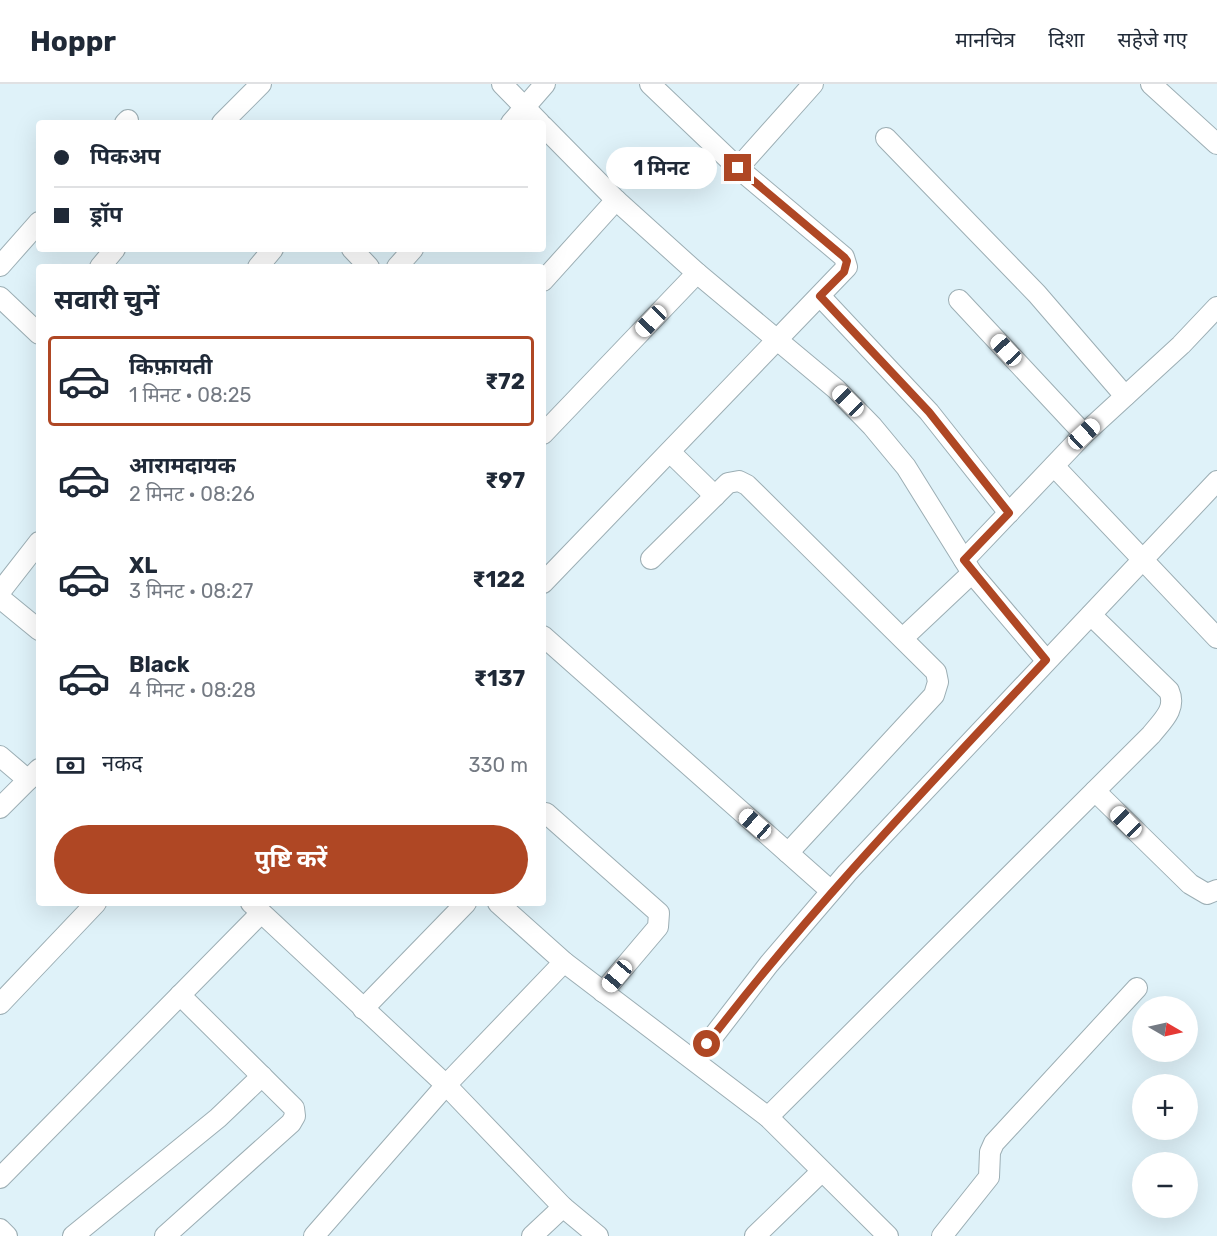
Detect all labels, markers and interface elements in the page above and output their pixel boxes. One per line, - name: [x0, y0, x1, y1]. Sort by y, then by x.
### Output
- text: Hoppr: [30, 25, 116, 58]
- text: मानचित्र: [955, 27, 1015, 52]
- text: दिशा: [1048, 27, 1084, 52]
- text: सहेजे गए: [1117, 27, 1187, 52]
- text: पिकअप: [90, 143, 161, 170]
- callout: 1 मिनट: [606, 147, 717, 189]
- route end: [724, 154, 751, 181]
- text: 1 मिनट: [633, 156, 690, 180]
- text: ड्रॉप: [90, 201, 123, 228]
- text: सवारी चुनें: [54, 284, 159, 316]
- car: [632, 302, 670, 340]
- car: [987, 331, 1025, 369]
- text: किफ़ायती: [129, 353, 213, 380]
- icon: car: [57, 354, 111, 408]
- text: ₹72: [485, 368, 525, 395]
- car: [829, 382, 867, 420]
- text: 1 मिनट · 08:25: [129, 383, 251, 407]
- car: [1065, 415, 1103, 453]
- text: आरामदायक: [129, 452, 236, 479]
- icon: car: [57, 453, 111, 507]
- text: ₹97: [485, 467, 525, 494]
- text: 2 मिनट · 08:26: [129, 482, 255, 506]
- icon: car: [57, 552, 111, 606]
- text: XL: [129, 552, 157, 579]
- text: ₹122: [472, 566, 525, 593]
- text: 3 मिनट · 08:27: [129, 579, 253, 603]
- icon: car: [57, 651, 111, 705]
- text: Black: [129, 651, 190, 678]
- text: ₹137: [474, 665, 525, 692]
- text: 4 मिनट · 08:28: [129, 678, 256, 702]
- icon: cash: [54, 749, 87, 782]
- text: नकद: [102, 750, 143, 777]
- text: 330 m: [469, 753, 528, 777]
- car: [1107, 803, 1145, 841]
- car: [736, 805, 774, 843]
- button: पुष्टि करें: [54, 825, 528, 894]
- car: [599, 956, 635, 996]
- north arrow: [1132, 996, 1198, 1062]
- map controls: [1132, 996, 1198, 1218]
- route start: [693, 1030, 720, 1057]
- button: +: [1132, 1074, 1198, 1140]
- button: −: [1132, 1152, 1198, 1218]

